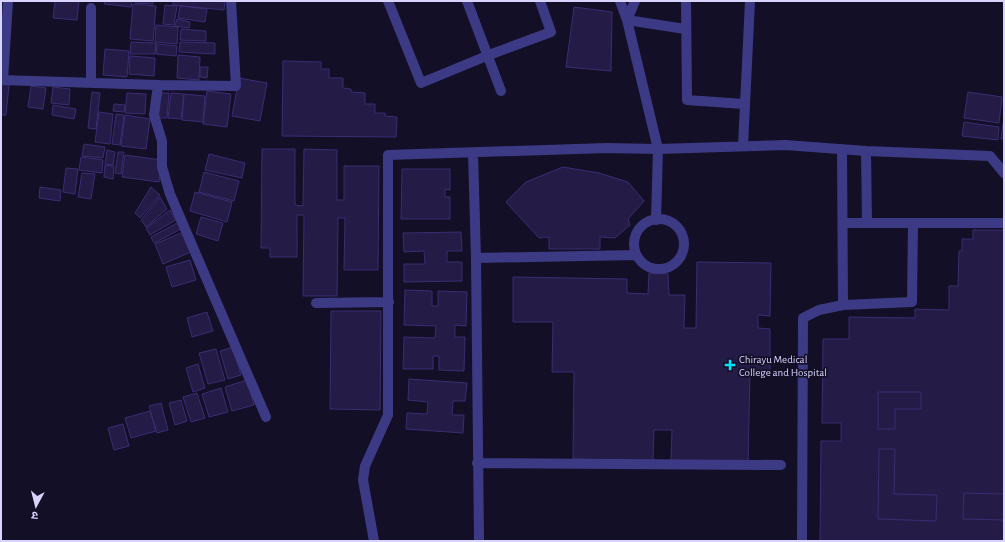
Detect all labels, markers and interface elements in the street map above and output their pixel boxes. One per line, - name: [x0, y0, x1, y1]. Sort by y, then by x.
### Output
- place label: Chirayu Medical College and Hospital: [739, 354, 827, 378]
- marker: Chirayu Medical College and Hospital: [724, 359, 736, 371]
- north arrow: [16, 486, 56, 526]
- text: उ: [30, 510, 39, 521]

